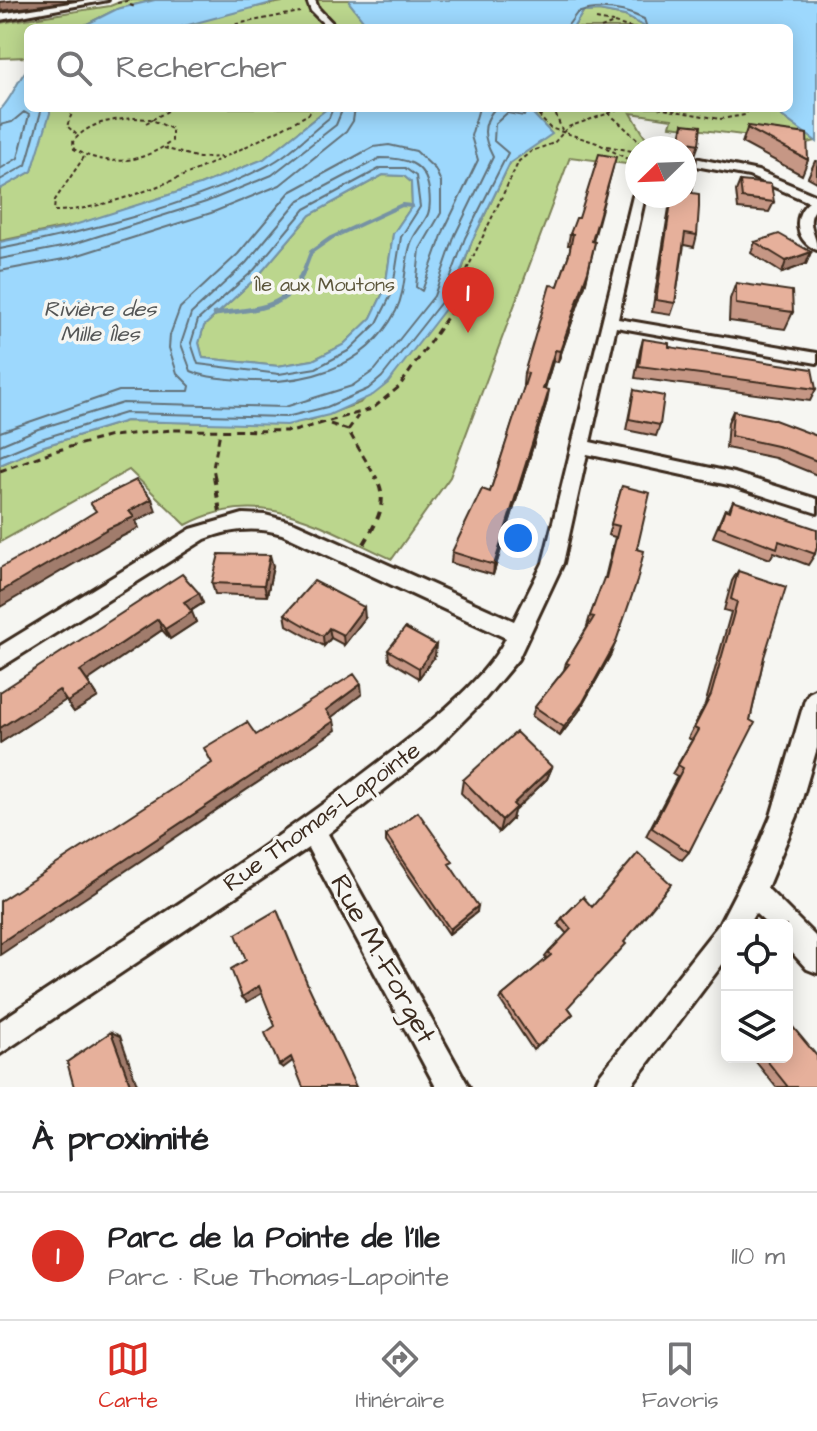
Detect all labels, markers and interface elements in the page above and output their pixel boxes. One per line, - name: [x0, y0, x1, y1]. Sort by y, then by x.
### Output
- search box: [24, 24, 793, 112]
- icon: search: [52, 46, 96, 90]
- text: Rechercher: [116, 47, 287, 89]
- north arrow: [625, 136, 697, 208]
- pin: 1: [442, 267, 494, 333]
- park label: Île aux Moutons: [253, 271, 395, 299]
- water label: Rivière des Mille Îles: [44, 294, 157, 350]
- your location: [498, 518, 538, 558]
- street label: Rue Thomas-Lapointe: [216, 734, 428, 900]
- street label: Rue M.-Forget: [320, 867, 446, 1052]
- map controls: [721, 919, 793, 1063]
- button: locate: [721, 919, 793, 991]
- button: layers: [721, 991, 793, 1063]
- text: À proximité: [32, 1115, 209, 1163]
- text: Parc de la Pointe de l'Ile: [108, 1217, 440, 1259]
- text: 1: [56, 1238, 60, 1274]
- text: 110 m: [731, 1238, 785, 1274]
- text: Parc · Rue Thomas-Lapointe: [108, 1259, 449, 1295]
- tab: Carte: [99, 1337, 158, 1416]
- tab: Itinéraire: [355, 1337, 445, 1416]
- tab: Favoris: [642, 1337, 718, 1416]

